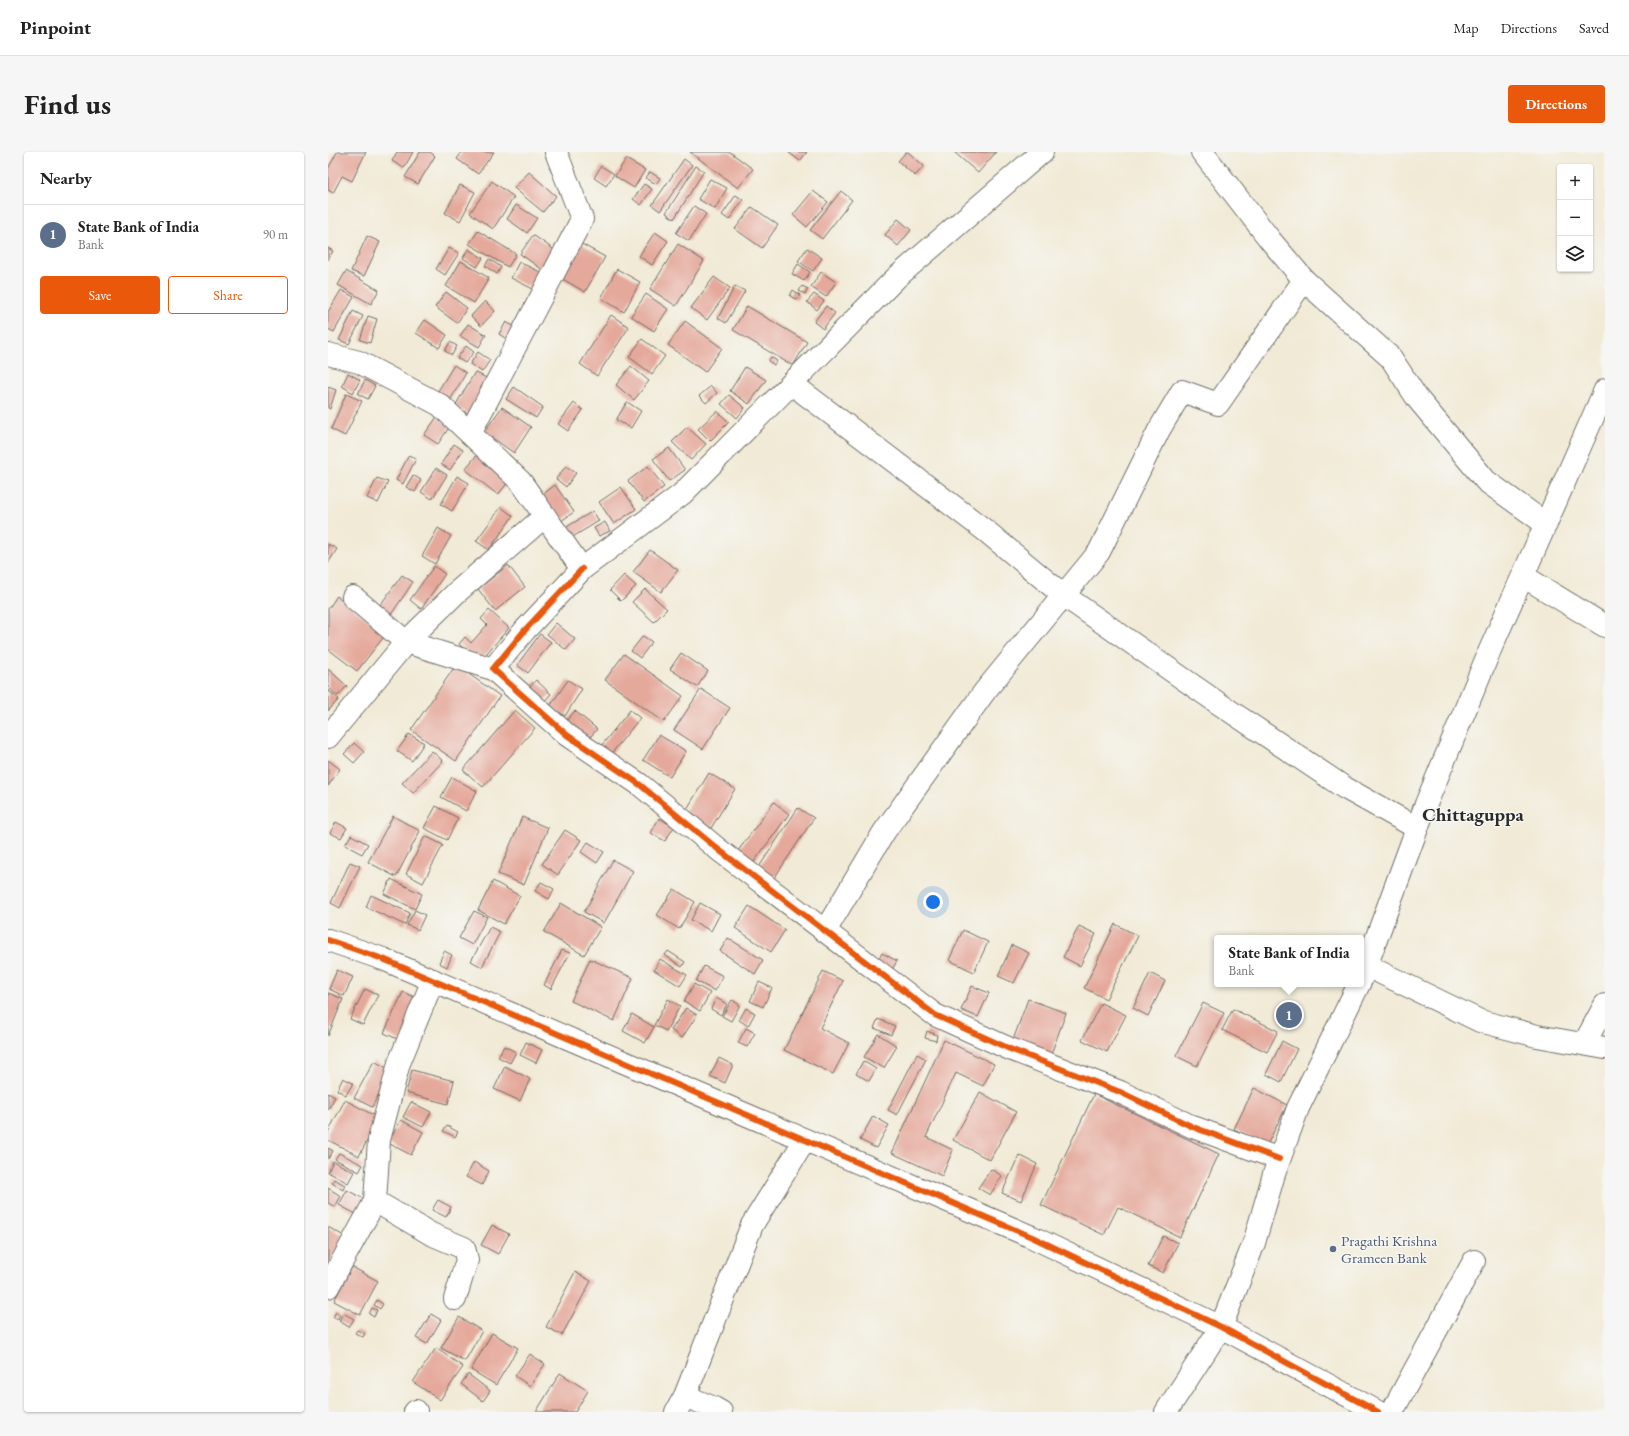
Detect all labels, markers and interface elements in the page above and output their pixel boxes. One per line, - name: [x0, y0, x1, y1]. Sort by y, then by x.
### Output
- text: Pinpoint: [20, 15, 91, 40]
- text: Map: [1453, 19, 1479, 37]
- text: Directions: [1501, 19, 1557, 37]
- text: Saved: [1579, 19, 1609, 37]
- button: Directions: [1508, 85, 1605, 123]
- text: Find us: [24, 86, 111, 122]
- map controls: [1557, 164, 1593, 272]
- button: +: [1557, 164, 1593, 200]
- text: Nearby: [40, 167, 92, 189]
- button: −: [1557, 200, 1593, 236]
- text: State Bank of India: [78, 217, 199, 236]
- text: 1: [50, 226, 56, 243]
- text: 90 m: [263, 226, 288, 243]
- text: Bank: [78, 236, 104, 253]
- button: layers: [1557, 236, 1593, 272]
- button: Save: [40, 276, 160, 314]
- button: Share: [168, 276, 288, 314]
- district label: Chittaguppa: [1422, 802, 1524, 827]
- your location: [923, 892, 943, 912]
- popup: [1214, 935, 1364, 987]
- text: State Bank of India: [1229, 943, 1349, 962]
- text: Bank: [1229, 962, 1254, 979]
- pin: 1: [1276, 1000, 1302, 1030]
- place label: Pragathi Krishna Grameen Bank: [1341, 1231, 1437, 1267]
- marker: Pragathi Krishna Grameen Bank: [1328, 1244, 1338, 1254]

